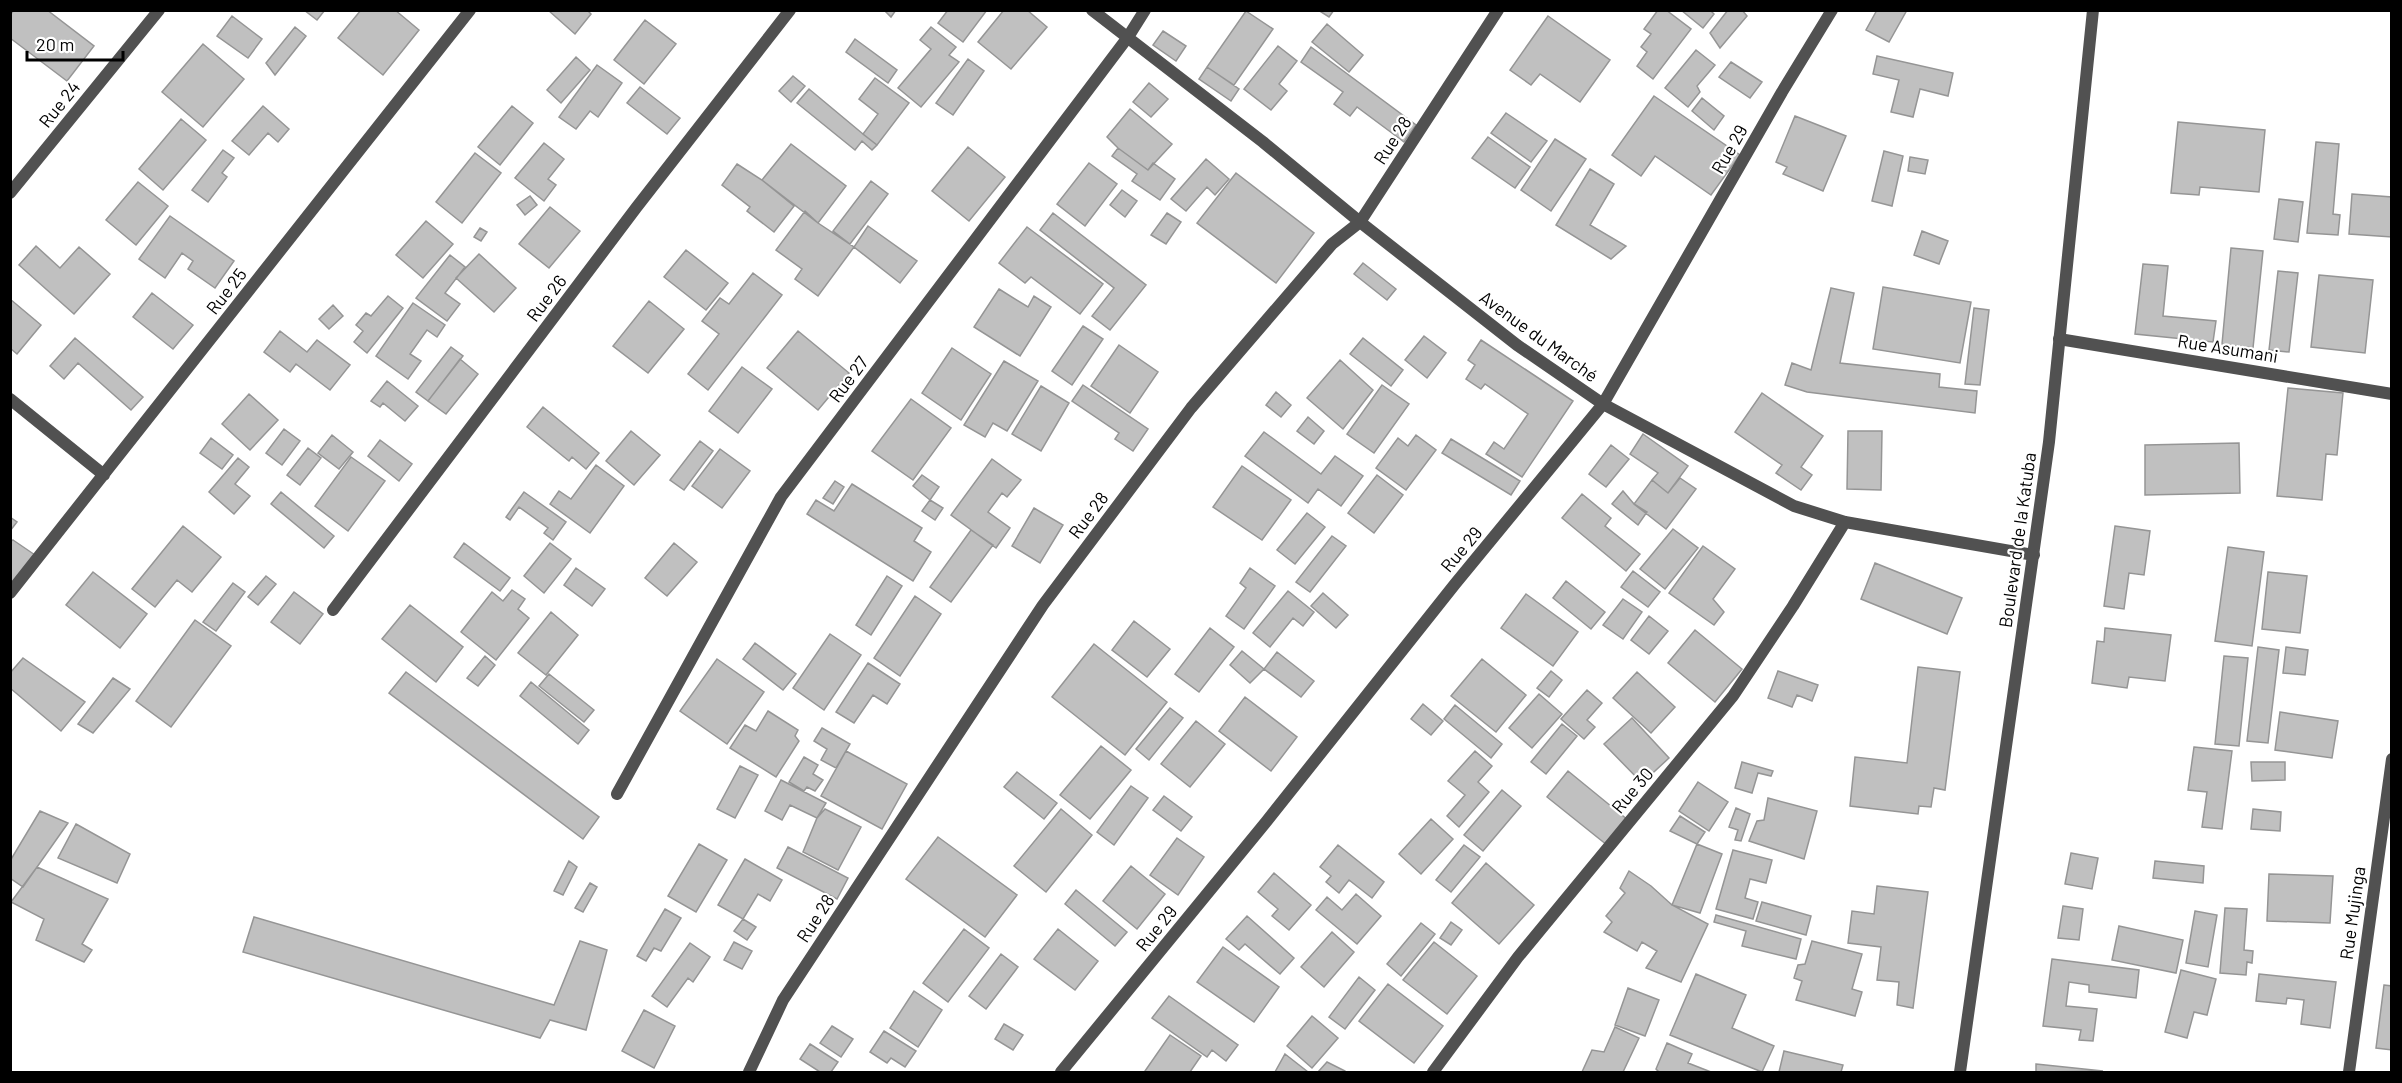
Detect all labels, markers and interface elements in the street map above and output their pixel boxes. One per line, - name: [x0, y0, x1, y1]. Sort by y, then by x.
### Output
- scale bar: [27, 24, 123, 62]
- text: 20 m: [36, 33, 74, 55]
- street label: Rue 24: [34, 76, 84, 132]
- street label: Rue 28: [1368, 112, 1416, 168]
- street label: Rue 29: [1706, 121, 1752, 177]
- street label: Rue 25: [201, 263, 251, 319]
- street label: Rue 26: [521, 270, 571, 326]
- street label: Avenue du Marché: [1476, 286, 1602, 386]
- street label: Rue Asumani: [2176, 329, 2280, 367]
- street label: Rue 27: [824, 351, 873, 406]
- street label: Boulevard de la Katuba: [1994, 451, 2040, 629]
- street label: Rue 28: [1063, 487, 1113, 543]
- street label: Rue 29: [1436, 522, 1486, 576]
- street label: Rue 30: [1606, 763, 1658, 817]
- street label: Rue Mujinga: [2335, 865, 2369, 961]
- street label: Rue 28: [791, 890, 839, 946]
- street label: Rue 29: [1131, 901, 1181, 955]

